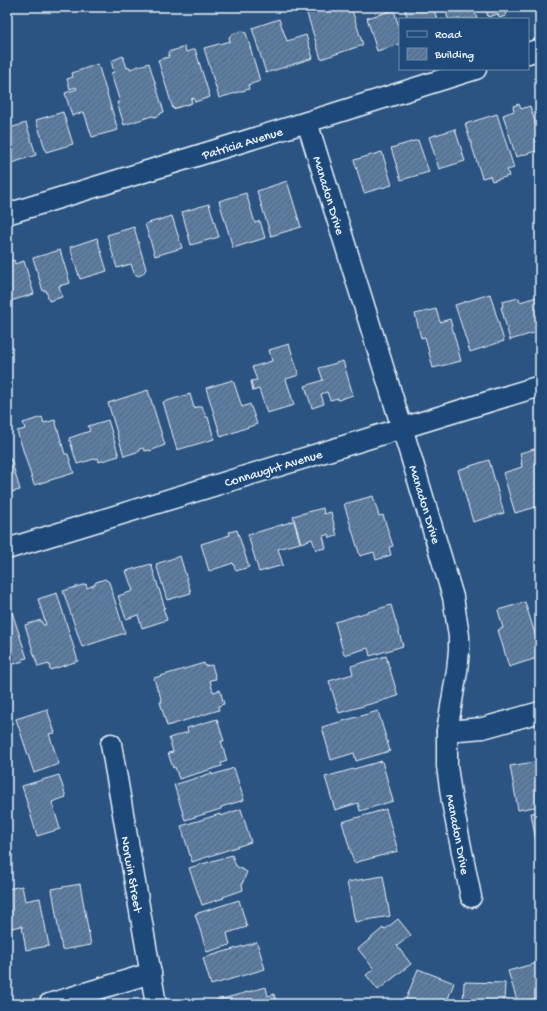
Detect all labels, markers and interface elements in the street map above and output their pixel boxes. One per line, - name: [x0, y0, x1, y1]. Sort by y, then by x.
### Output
- legend: [399, 18, 529, 70]
- text: Road: [435, 29, 462, 43]
- text: Building: [434, 49, 474, 63]
- street label: Patricia Avenue: [200, 125, 285, 164]
- street label: Manadon Drive: [309, 155, 347, 237]
- street label: Connaught Avenue: [223, 447, 325, 491]
- street label: Manadon Drive: [405, 464, 443, 546]
- street label: Manadon Drive: [441, 793, 472, 876]
- street label: Norwin Street: [116, 835, 145, 915]

